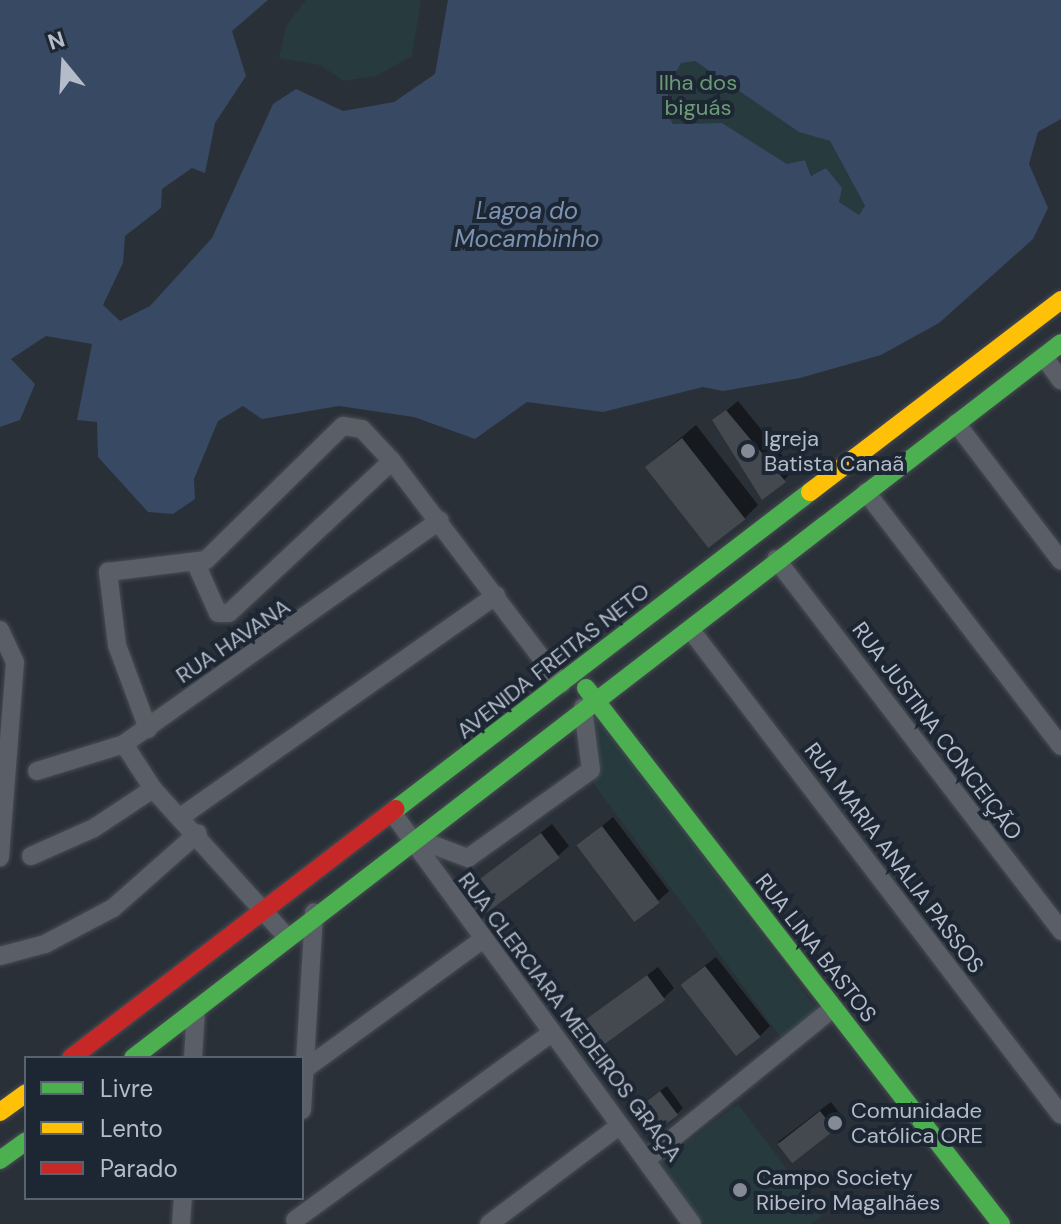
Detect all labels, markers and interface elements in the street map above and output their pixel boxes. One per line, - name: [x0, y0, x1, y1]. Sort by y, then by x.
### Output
- north arrow: [24, 24, 104, 104]
- text: N: [44, 24, 69, 57]
- park label: Ilha dos biguás: [659, 69, 737, 120]
- water label: Lagoa do Mocambinho: [454, 197, 600, 253]
- place label: Igreja Batista Canaã: [764, 425, 904, 476]
- marker: Igreja Batista Canaã: [739, 442, 757, 460]
- street label: AVENIDA FREITAS NETO: [452, 578, 654, 744]
- street label: RUA HAVANA: [171, 593, 295, 689]
- street label: RUA JUSTINA CONCEIÇÃO: [846, 617, 1028, 845]
- street label: RUA MARIA ANALIA PASSOS: [799, 738, 989, 978]
- street label: RUA CLERCIARA MEDEIROS GRAÇA: [453, 867, 687, 1167]
- street label: RUA LINA BASTOS: [750, 869, 882, 1027]
- legend: [24, 1056, 304, 1200]
- text: Livre: [100, 1073, 153, 1104]
- place label: Comunidade Católica ORE: [851, 1097, 983, 1148]
- text: Lento: [100, 1113, 163, 1144]
- marker: Comunidade Católica ORE: [826, 1114, 844, 1132]
- text: Parado: [100, 1153, 178, 1184]
- place label: Campo Society Ribeiro Magalhães: [756, 1164, 940, 1216]
- marker: Campo Society Ribeiro Magalhães: [731, 1181, 749, 1199]

